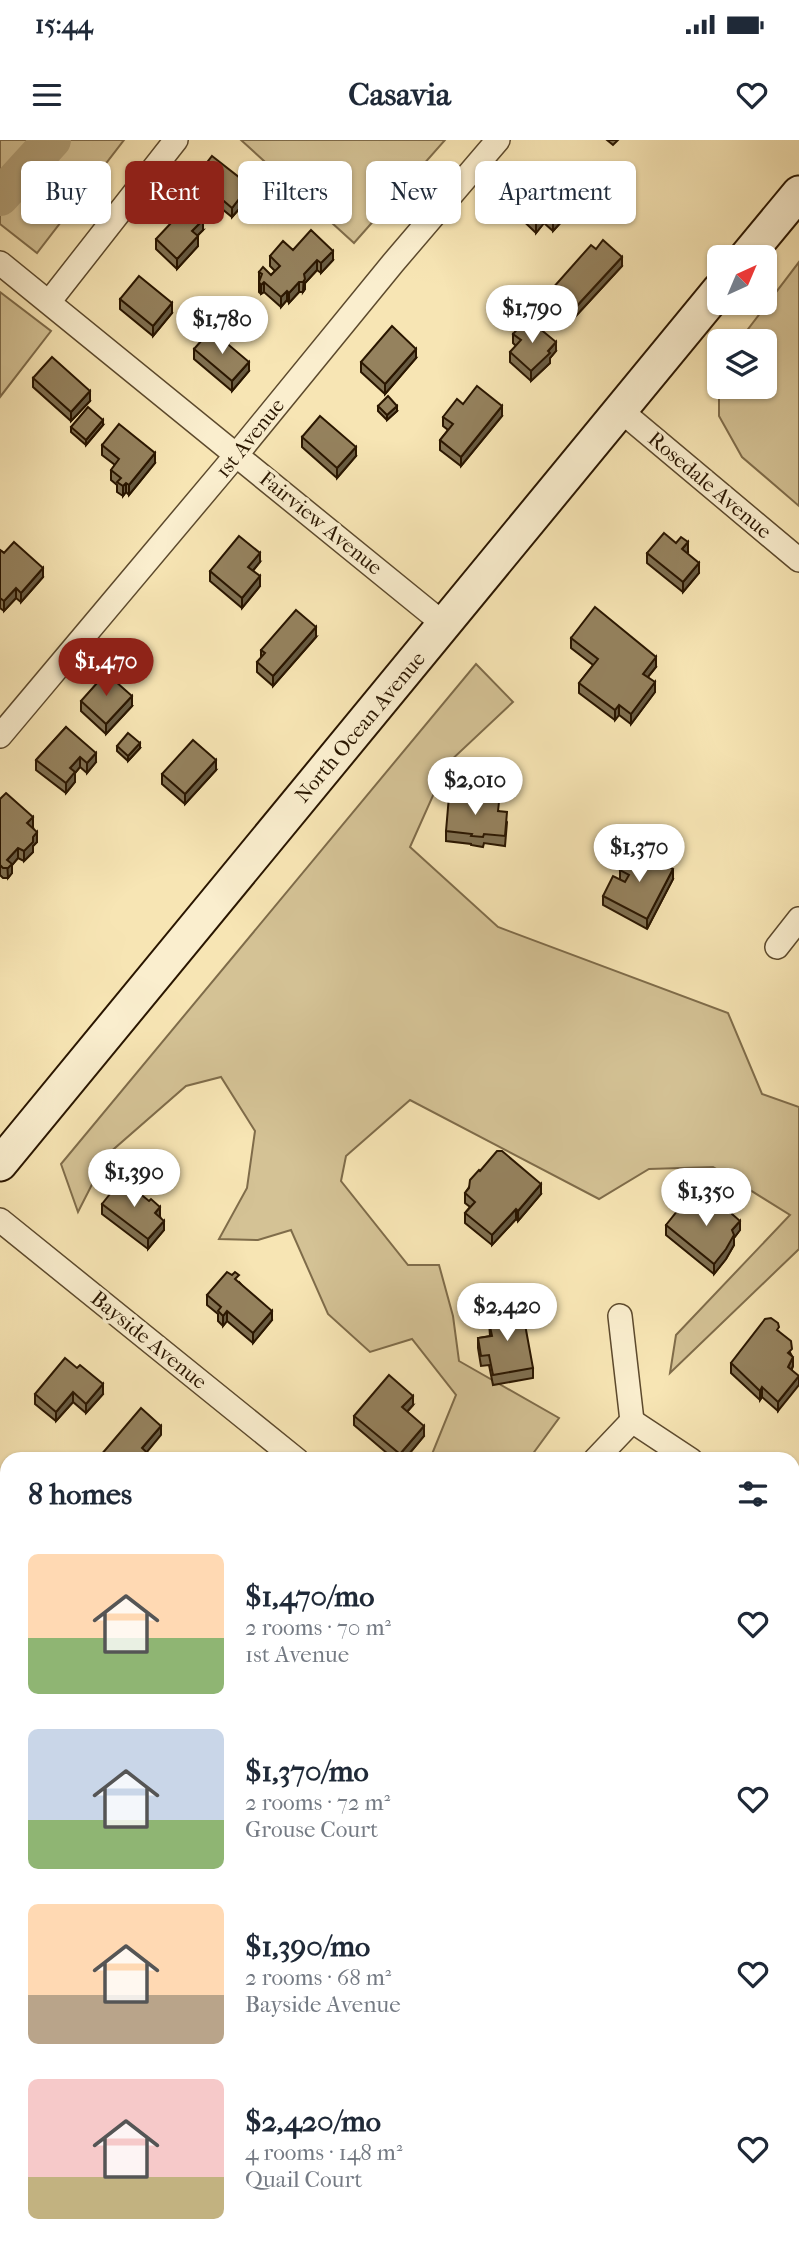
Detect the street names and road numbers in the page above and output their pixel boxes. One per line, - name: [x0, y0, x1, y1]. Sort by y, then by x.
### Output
- street label: 1st Avenue: [211, 394, 289, 482]
- street label: Rosedale Avenue: [644, 427, 776, 543]
- street label: Fairview Avenue: [255, 466, 387, 580]
- street label: North Ocean Avenue: [290, 647, 430, 807]
- street label: Bayside Avenue: [86, 1286, 212, 1394]

